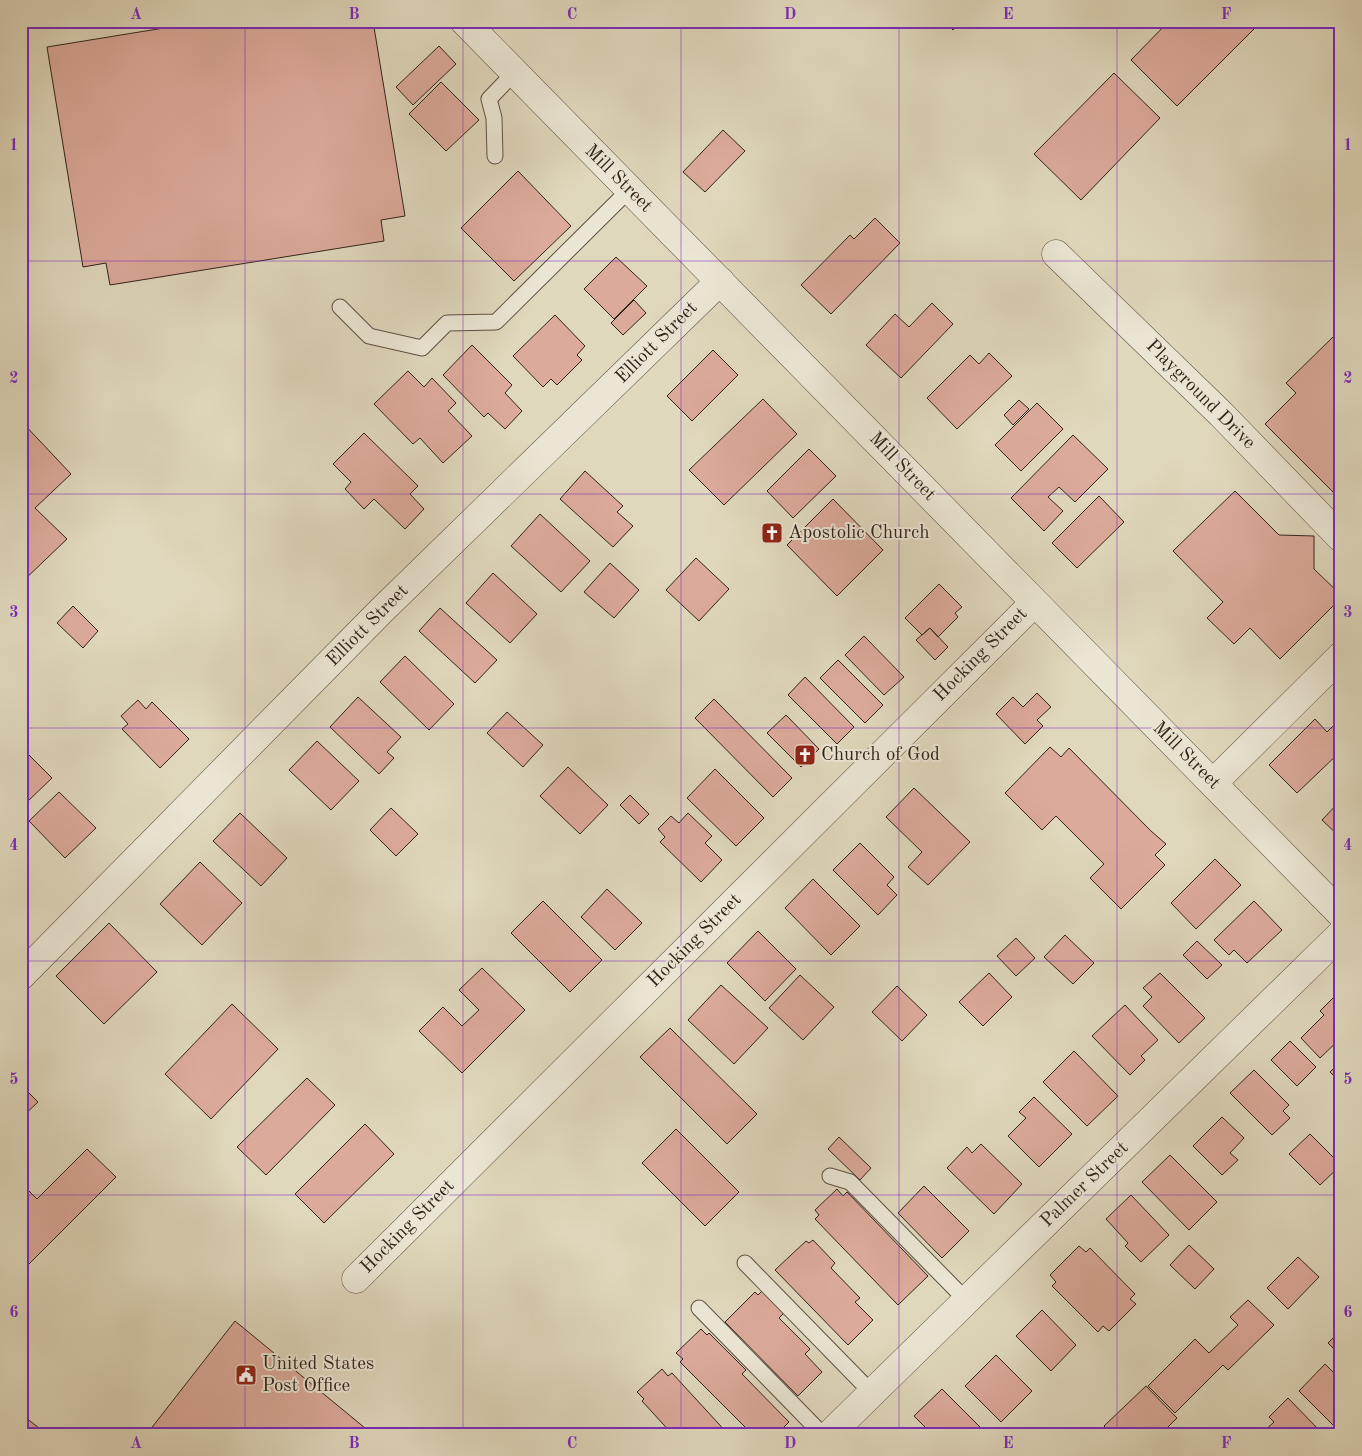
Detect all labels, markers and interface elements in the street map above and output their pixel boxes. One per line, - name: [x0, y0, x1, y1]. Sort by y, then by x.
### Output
- text: A: [130, 7, 142, 23]
- text: B: [348, 7, 360, 23]
- text: C: [567, 7, 577, 23]
- text: D: [784, 7, 796, 23]
- text: E: [1002, 7, 1014, 23]
- text: F: [1221, 7, 1232, 23]
- text: 1: [9, 138, 19, 154]
- text: 1: [1343, 138, 1353, 154]
- street label: Mill Street: [581, 142, 655, 216]
- street label: Elliott Street: [612, 298, 702, 388]
- street label: Playground Drive: [1142, 337, 1258, 453]
- text: 2: [9, 371, 19, 387]
- text: 2: [1343, 371, 1353, 387]
- street label: Mill Street: [865, 429, 939, 505]
- church icon: Apostolic Church: [760, 521, 784, 545]
- place label: Apostolic Church: [788, 524, 930, 543]
- street label: Elliott Street: [323, 581, 413, 671]
- street label: Hocking Street: [930, 604, 1032, 706]
- text: 3: [9, 605, 19, 621]
- text: 3: [1343, 605, 1353, 621]
- street label: Mill Street: [1149, 719, 1223, 793]
- church icon: Church of God: [793, 743, 817, 767]
- place label: Church of God: [821, 746, 940, 765]
- text: 4: [9, 838, 19, 854]
- text: 4: [1343, 838, 1353, 854]
- street label: Hocking Street: [644, 890, 746, 992]
- text: 5: [9, 1072, 19, 1088]
- text: 5: [1343, 1072, 1353, 1088]
- street label: Palmer Street: [1037, 1139, 1133, 1231]
- street label: Hocking Street: [357, 1176, 459, 1278]
- text: 6: [9, 1305, 19, 1321]
- text: 6: [1343, 1305, 1353, 1321]
- place label: United States Post Office: [262, 1355, 374, 1396]
- public building icon: United States Post Office: [234, 1363, 258, 1387]
- text: A: [130, 1436, 142, 1452]
- text: B: [348, 1436, 360, 1452]
- text: C: [567, 1436, 577, 1452]
- text: D: [784, 1436, 796, 1452]
- text: E: [1002, 1436, 1014, 1452]
- text: F: [1221, 1436, 1232, 1452]

